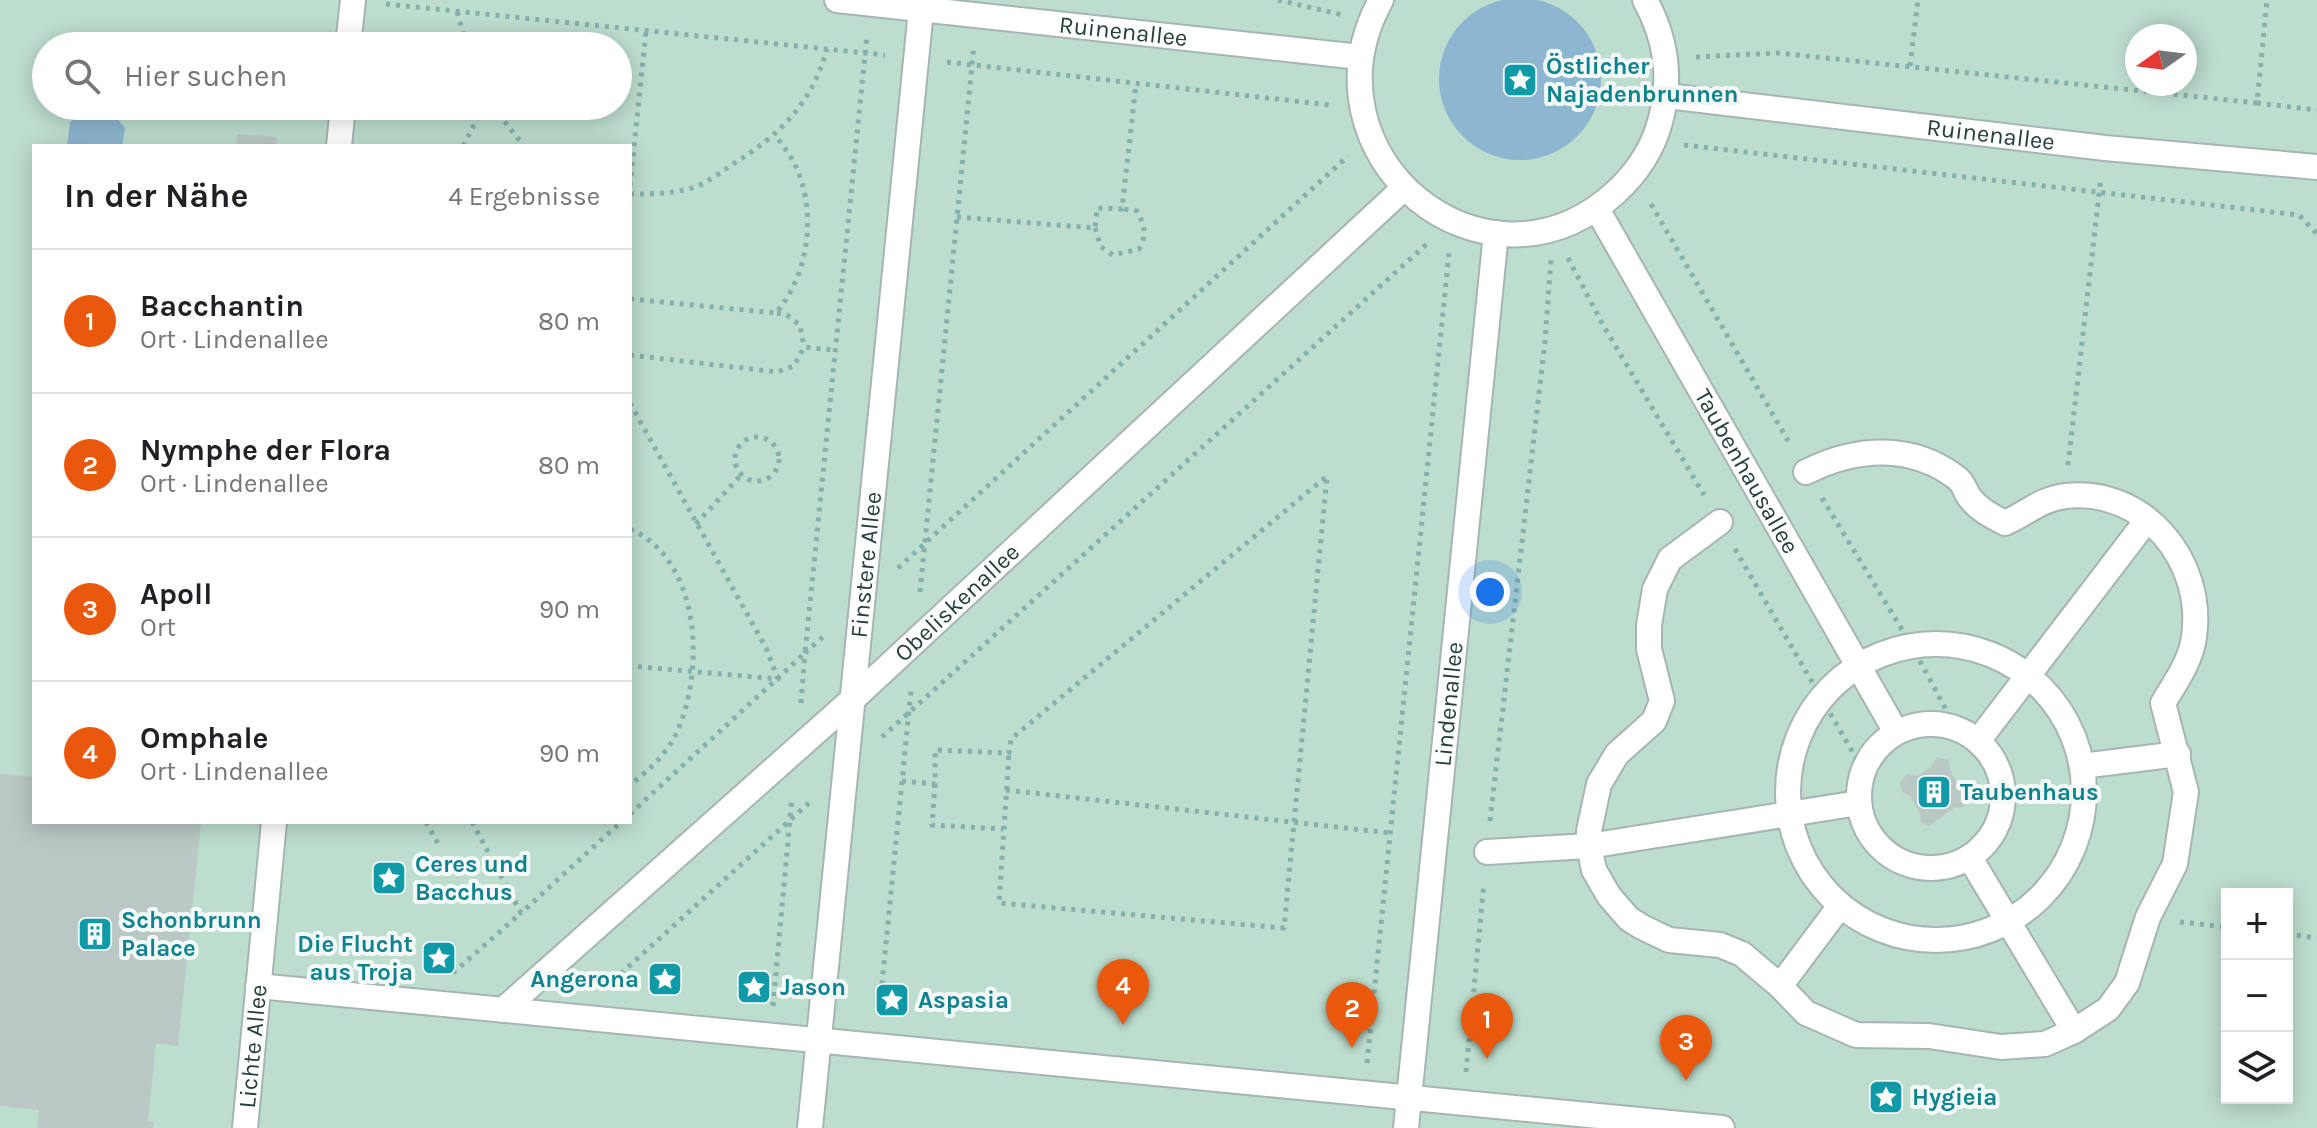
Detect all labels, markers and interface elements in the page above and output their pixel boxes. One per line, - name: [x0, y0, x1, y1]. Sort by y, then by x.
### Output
- street label: Ruinenallee: [1058, 10, 1189, 52]
- north arrow: [2125, 24, 2197, 96]
- search box: [32, 32, 632, 120]
- place label: Östlicher Najadenbrunnen: [1546, 52, 1739, 108]
- icon: search: [60, 54, 104, 98]
- text: Hier suchen: [124, 58, 287, 94]
- place icon: Östlicher Najadenbrunnen: [1501, 61, 1539, 99]
- street label: Ruinenallee: [1925, 113, 2056, 156]
- text: In der Nähe: [64, 176, 248, 216]
- text: 4 Ergebnisse: [448, 181, 600, 212]
- text: Bacchantin: [140, 288, 304, 324]
- text: 1: [85, 306, 95, 337]
- text: 80 m: [538, 306, 600, 337]
- text: Ort · Lindenallee: [140, 324, 329, 355]
- street label: Taubenhausallee: [1689, 384, 1805, 558]
- text: Nymphe der Flora: [140, 432, 391, 468]
- text: 2: [82, 450, 98, 481]
- text: 80 m: [538, 450, 600, 481]
- text: Ort · Lindenallee: [140, 468, 329, 499]
- street label: Finstere Allee: [845, 490, 887, 639]
- street label: Obeliskenallee: [889, 538, 1025, 667]
- your location: [1470, 572, 1510, 612]
- text: Apoll: [140, 576, 212, 612]
- text: 3: [82, 594, 98, 625]
- text: 90 m: [539, 594, 600, 625]
- text: Ort: [140, 612, 176, 643]
- street label: Lindenallee: [1428, 640, 1469, 768]
- text: Omphale: [140, 720, 269, 756]
- text: 4: [82, 738, 98, 769]
- text: 90 m: [539, 738, 600, 769]
- text: Ort · Lindenallee: [140, 756, 329, 787]
- building icon: Taubenhaus: [1915, 773, 1953, 811]
- place label: Taubenhaus: [1960, 778, 2099, 806]
- place label: Ceres und Bacchus: [415, 850, 529, 906]
- place icon: Ceres und Bacchus: [370, 859, 408, 897]
- map controls: [2221, 888, 2293, 1104]
- button: +: [2221, 888, 2293, 960]
- place label: Schonbrunn Palace: [121, 906, 262, 962]
- building icon: Schonbrunn Palace: [76, 915, 114, 953]
- place label: Die Flucht aus Troja: [297, 930, 413, 986]
- place icon: Die Flucht aus Troja: [420, 939, 458, 977]
- pin: 4: [1097, 959, 1149, 1025]
- place icon: Angerona: [646, 960, 684, 998]
- button: −: [2221, 960, 2293, 1032]
- place label: Angerona: [530, 965, 639, 993]
- place icon: Jason: [735, 968, 773, 1006]
- place label: Jason: [780, 973, 846, 1001]
- place icon: Aspasia: [873, 981, 911, 1019]
- pin: 2: [1326, 982, 1378, 1048]
- street label: Lichte Allee: [233, 983, 273, 1110]
- place label: Aspasia: [918, 986, 1009, 1014]
- pin: 1: [1461, 993, 1513, 1059]
- pin: 3: [1660, 1015, 1712, 1081]
- button: layers: [2221, 1032, 2293, 1104]
- place icon: Hygieia: [1867, 1078, 1905, 1116]
- place label: Hygieia: [1912, 1083, 1997, 1111]

